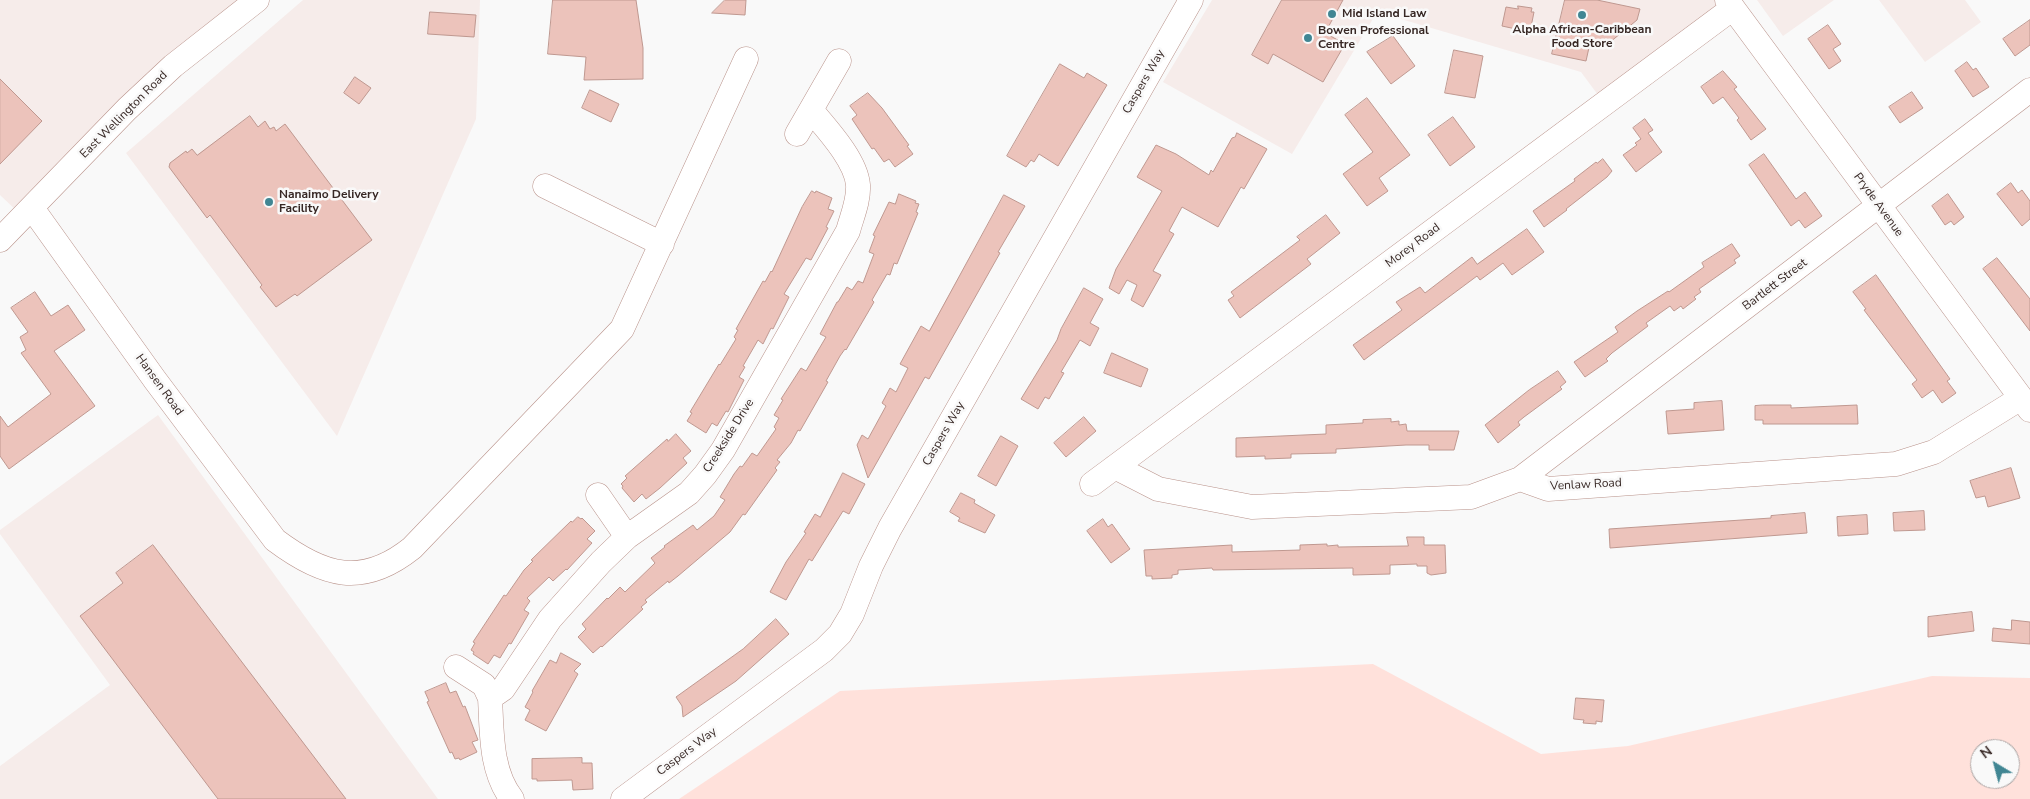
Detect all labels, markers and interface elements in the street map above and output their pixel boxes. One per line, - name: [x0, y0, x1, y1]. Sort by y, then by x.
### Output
- place label: Mid Island Law: [1342, 7, 1426, 21]
- marker: Mid Island Law: [1326, 8, 1338, 20]
- marker: Alpha African-Caribbean Food Store: [1576, 9, 1588, 21]
- place label: Alpha African-Caribbean Food Store: [1513, 23, 1651, 51]
- place label: Bowen Professional Centre: [1318, 24, 1429, 52]
- marker: Bowen Professional Centre: [1302, 32, 1314, 44]
- street label: Caspers Way: [1120, 47, 1168, 117]
- street label: East Wellington Road: [77, 68, 171, 162]
- street label: Pryde Avenue: [1850, 170, 1906, 240]
- place label: Nanaimo Delivery Facility: [279, 188, 378, 216]
- marker: Nanaimo Delivery Facility: [263, 196, 275, 208]
- street label: Morey Road: [1383, 221, 1443, 271]
- street label: Bartlett Street: [1740, 256, 1810, 314]
- street label: Hansen Road: [132, 352, 186, 418]
- street label: Creekside Drive: [701, 396, 757, 476]
- street label: Caspers Way: [920, 399, 968, 469]
- street label: Venlaw Road: [1550, 476, 1622, 494]
- street label: Caspers Way: [654, 725, 720, 779]
- north arrow: [1970, 739, 2020, 789]
- text: N: [1976, 742, 1996, 763]

